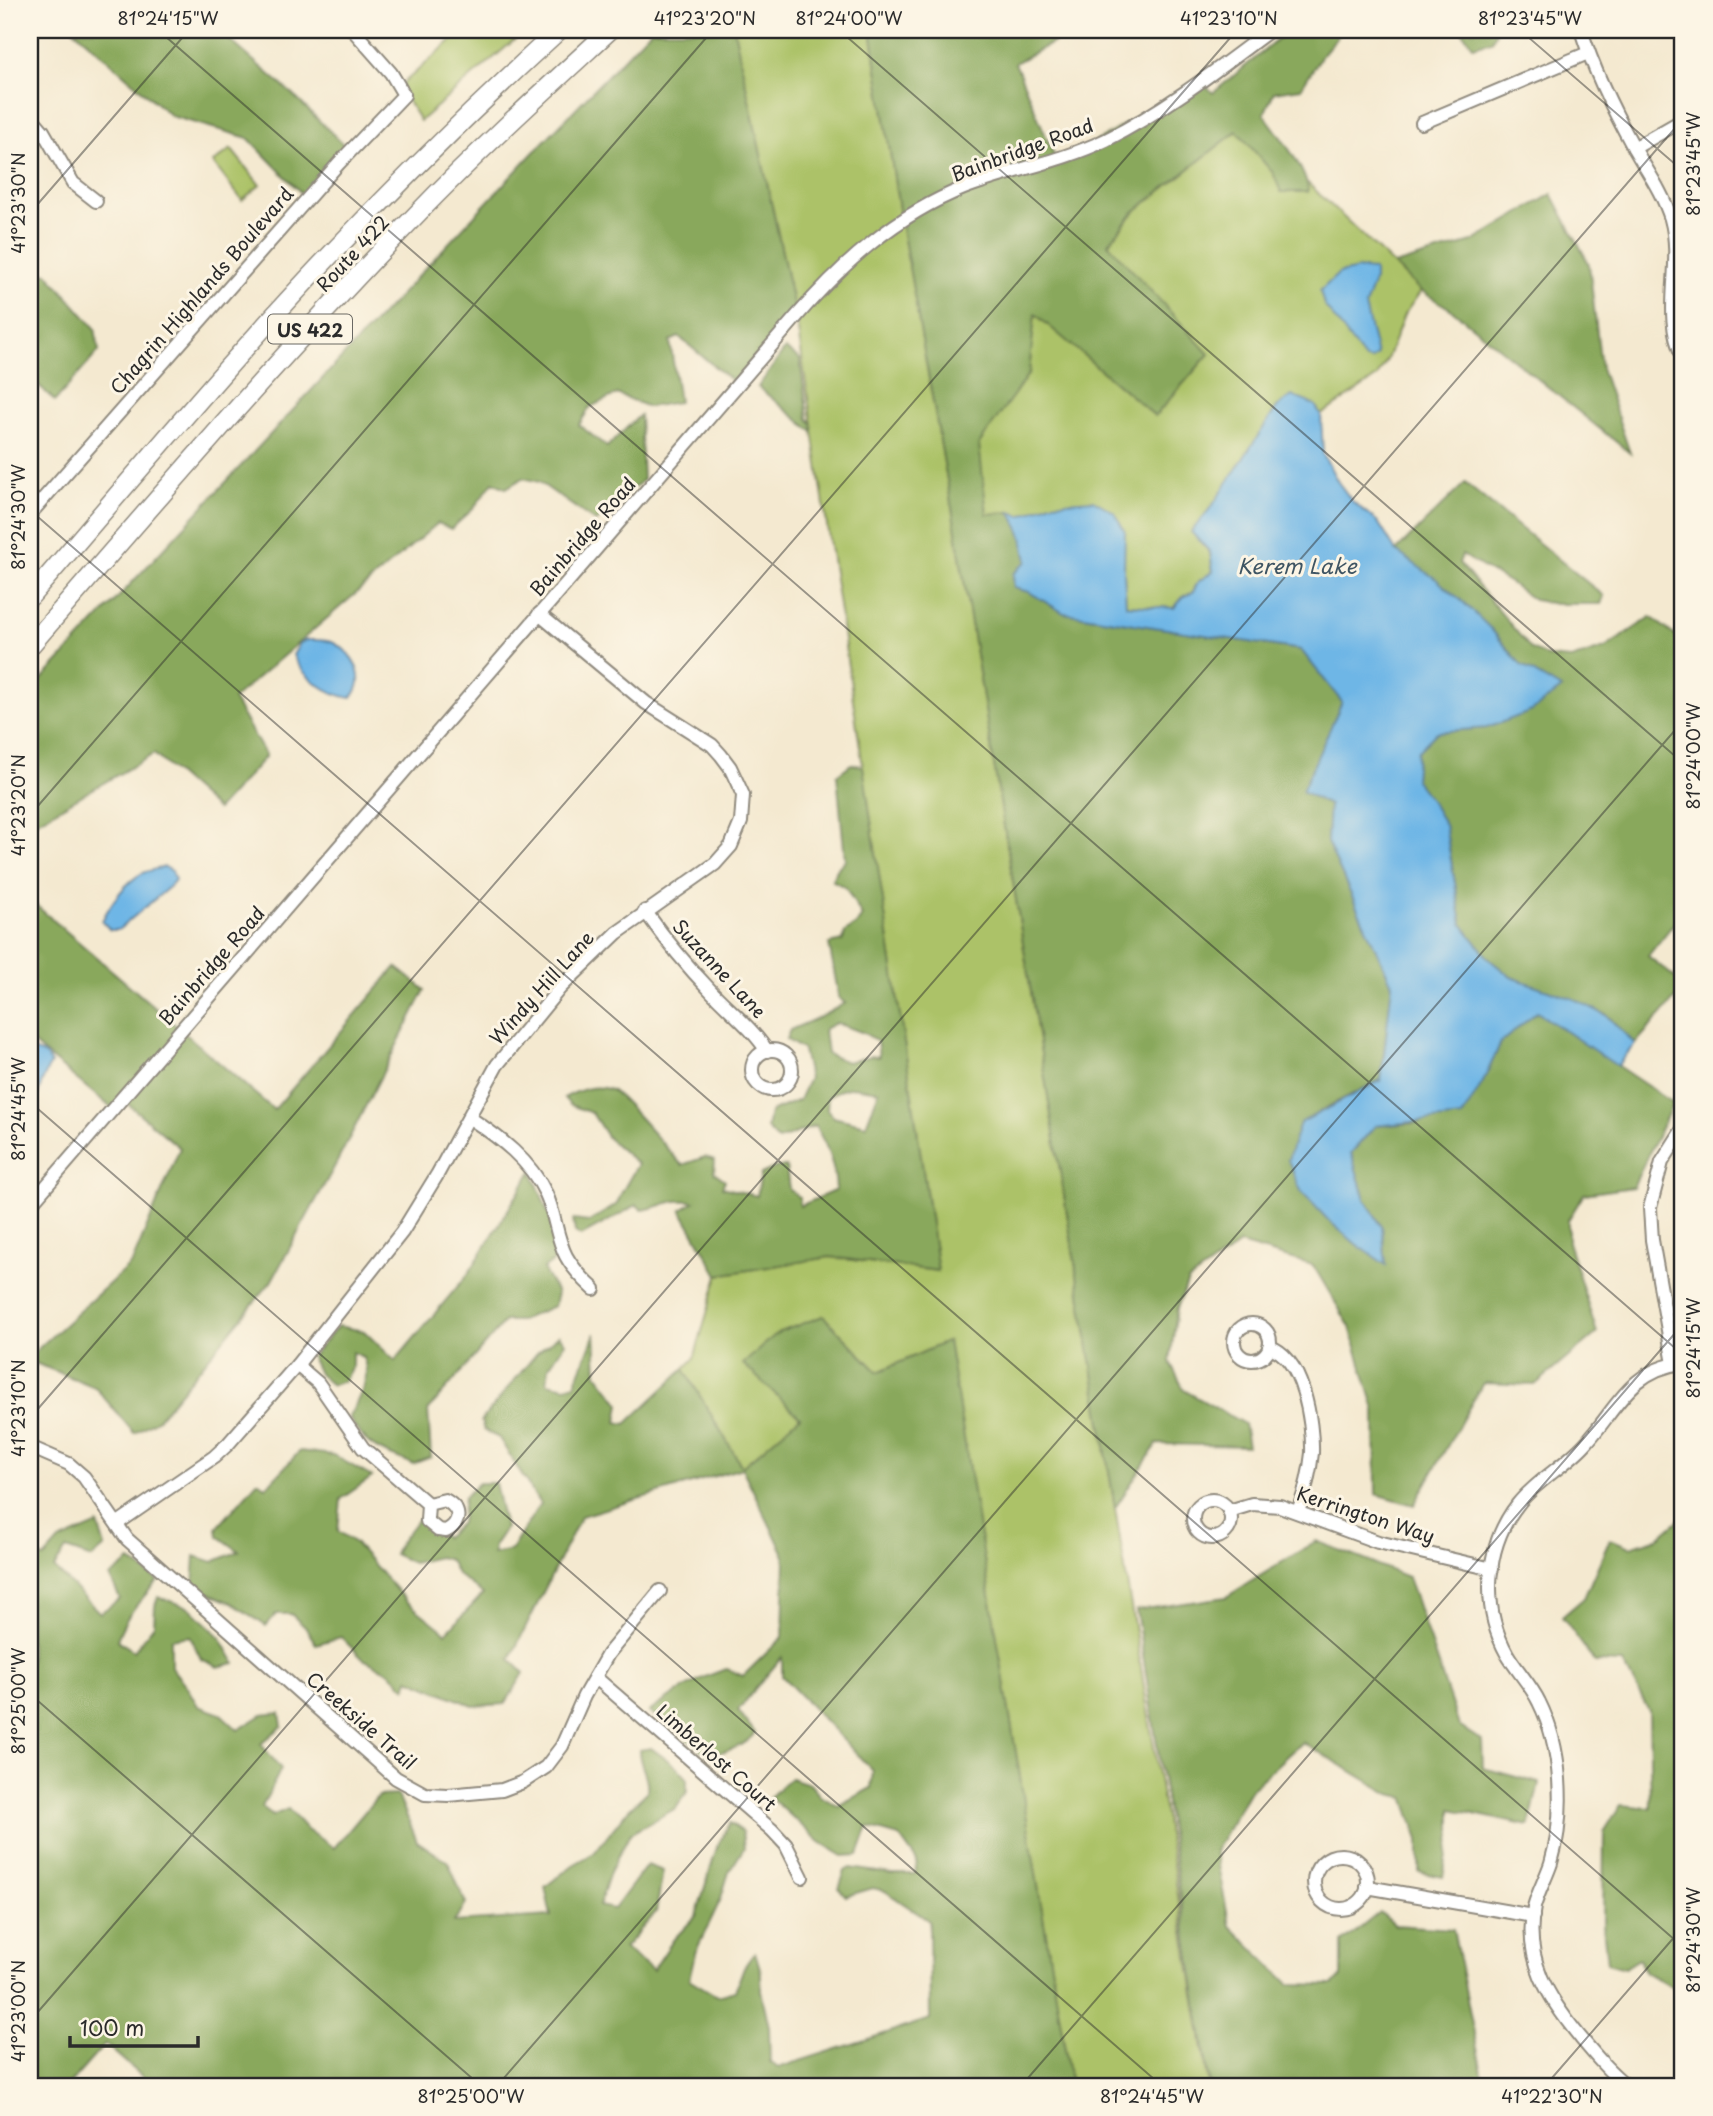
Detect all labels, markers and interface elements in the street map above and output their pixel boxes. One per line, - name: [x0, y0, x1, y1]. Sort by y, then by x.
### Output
- text: 81°24'15"W: [118, 4, 219, 31]
- text: 41°23'20"N: [654, 4, 756, 31]
- text: 81°24'00"W: [795, 4, 903, 31]
- text: 41°23'10"N: [1180, 4, 1278, 31]
- text: 81°23'45"W: [1478, 4, 1583, 31]
- street label: Bainbridge Road: [947, 110, 1097, 188]
- text: 81°23'45"W: [1679, 111, 1706, 216]
- text: 41°23'30"N: [4, 152, 31, 254]
- street label: Chagrin Highlands Boulevard: [103, 180, 299, 400]
- street label: Route 422: [309, 208, 395, 298]
- road number: US 422: [268, 314, 352, 344]
- text: 81°24'30"W: [4, 463, 31, 570]
- street label: Bainbridge Road: [522, 470, 642, 602]
- water label: Kerem Lake: [1237, 549, 1358, 581]
- text: 81°24'00"W: [1679, 702, 1706, 810]
- text: 41°23'20"N: [4, 754, 31, 856]
- street label: Bainbridge Road: [151, 899, 271, 1031]
- street label: Suzanne Lane: [667, 912, 773, 1024]
- street label: Windy Hill Lane: [482, 924, 600, 1050]
- text: 81°24'45"W: [4, 1057, 31, 1161]
- text: 81°24'15"W: [1679, 1297, 1706, 1398]
- text: 41°23'10"N: [4, 1359, 31, 1457]
- street label: Kerrington Way: [1293, 1478, 1439, 1550]
- text: 81°25'00"W: [4, 1647, 31, 1755]
- street label: Creekside Trail: [301, 1664, 423, 1776]
- street label: Limberlost Court: [651, 1697, 783, 1817]
- text: 81°24'30"W: [1679, 1886, 1706, 1993]
- text: 41°23'00"N: [4, 1960, 31, 2062]
- scale bar: [70, 2004, 198, 2048]
- text: 100 m: [80, 2011, 144, 2043]
- text: 81°25'00"W: [417, 2082, 525, 2109]
- text: 81°24'45"W: [1100, 2082, 1204, 2109]
- text: 41°22'30"N: [1501, 2082, 1603, 2109]

